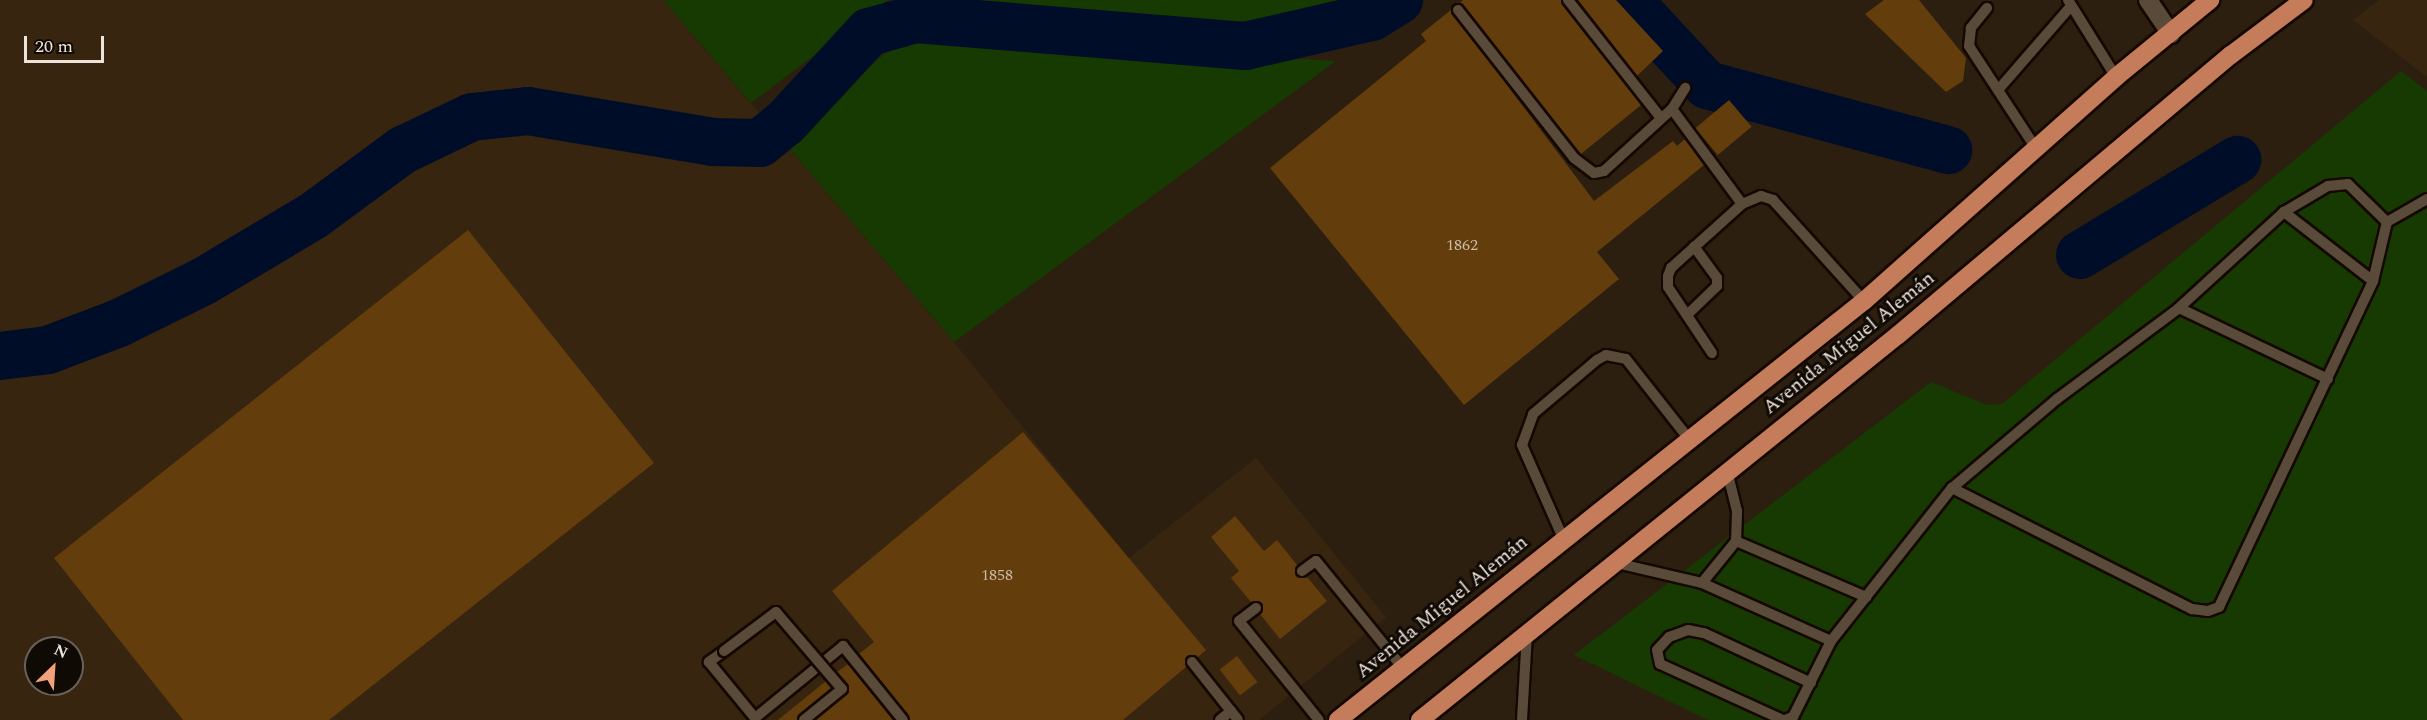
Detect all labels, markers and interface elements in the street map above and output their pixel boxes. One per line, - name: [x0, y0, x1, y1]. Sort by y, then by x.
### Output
- scale bar: [27, 24, 106, 62]
- text: 20 m: [35, 33, 73, 60]
- house number: 1862: [1446, 235, 1478, 255]
- street label: Avenida Miguel Alemán: [1758, 266, 1940, 420]
- street label: Avenida Miguel Alemán: [1351, 530, 1533, 684]
- house number: 1858: [981, 565, 1013, 585]
- north arrow: [24, 636, 84, 696]
- text: N: [50, 638, 72, 665]

